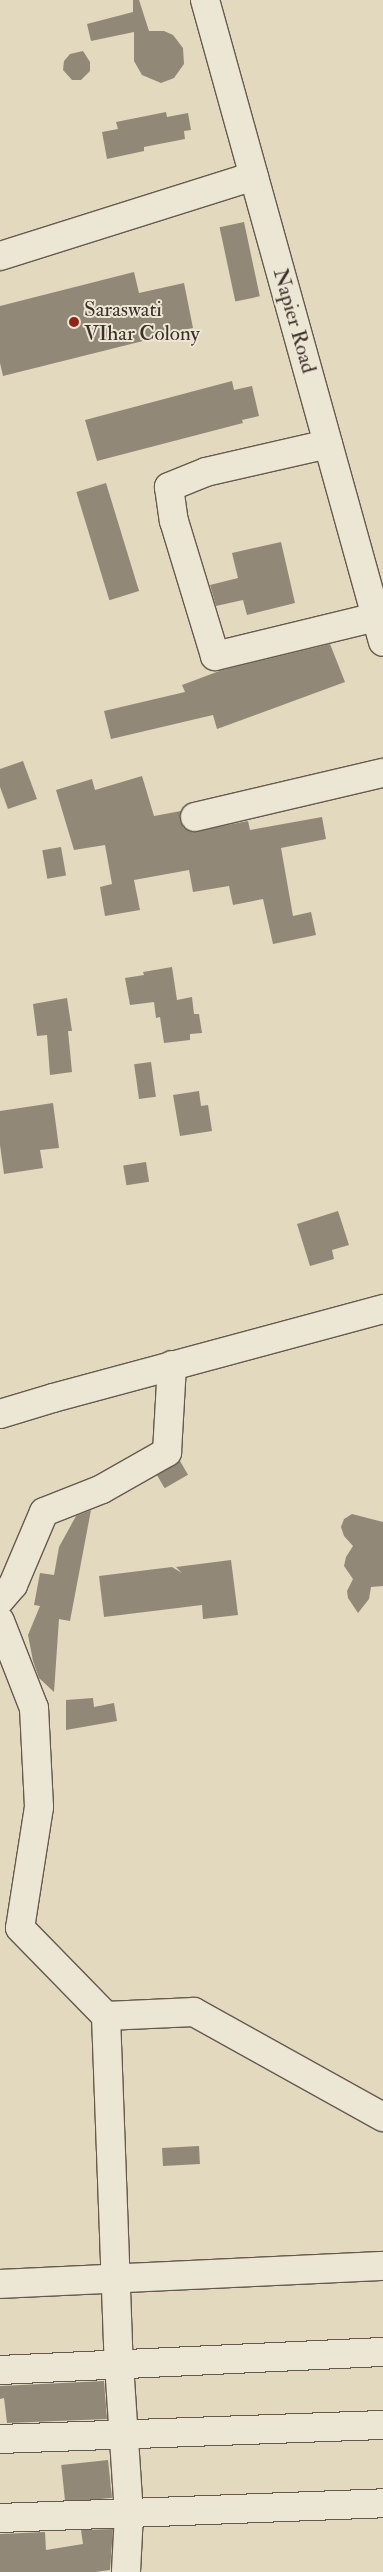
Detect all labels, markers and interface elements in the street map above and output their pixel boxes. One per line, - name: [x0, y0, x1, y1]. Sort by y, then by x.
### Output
- street label: Napier Road: [267, 266, 321, 376]
- place label: Saraswati VIhar Colony: [84, 297, 200, 347]
- marker: Saraswati VIhar Colony: [68, 316, 80, 328]

